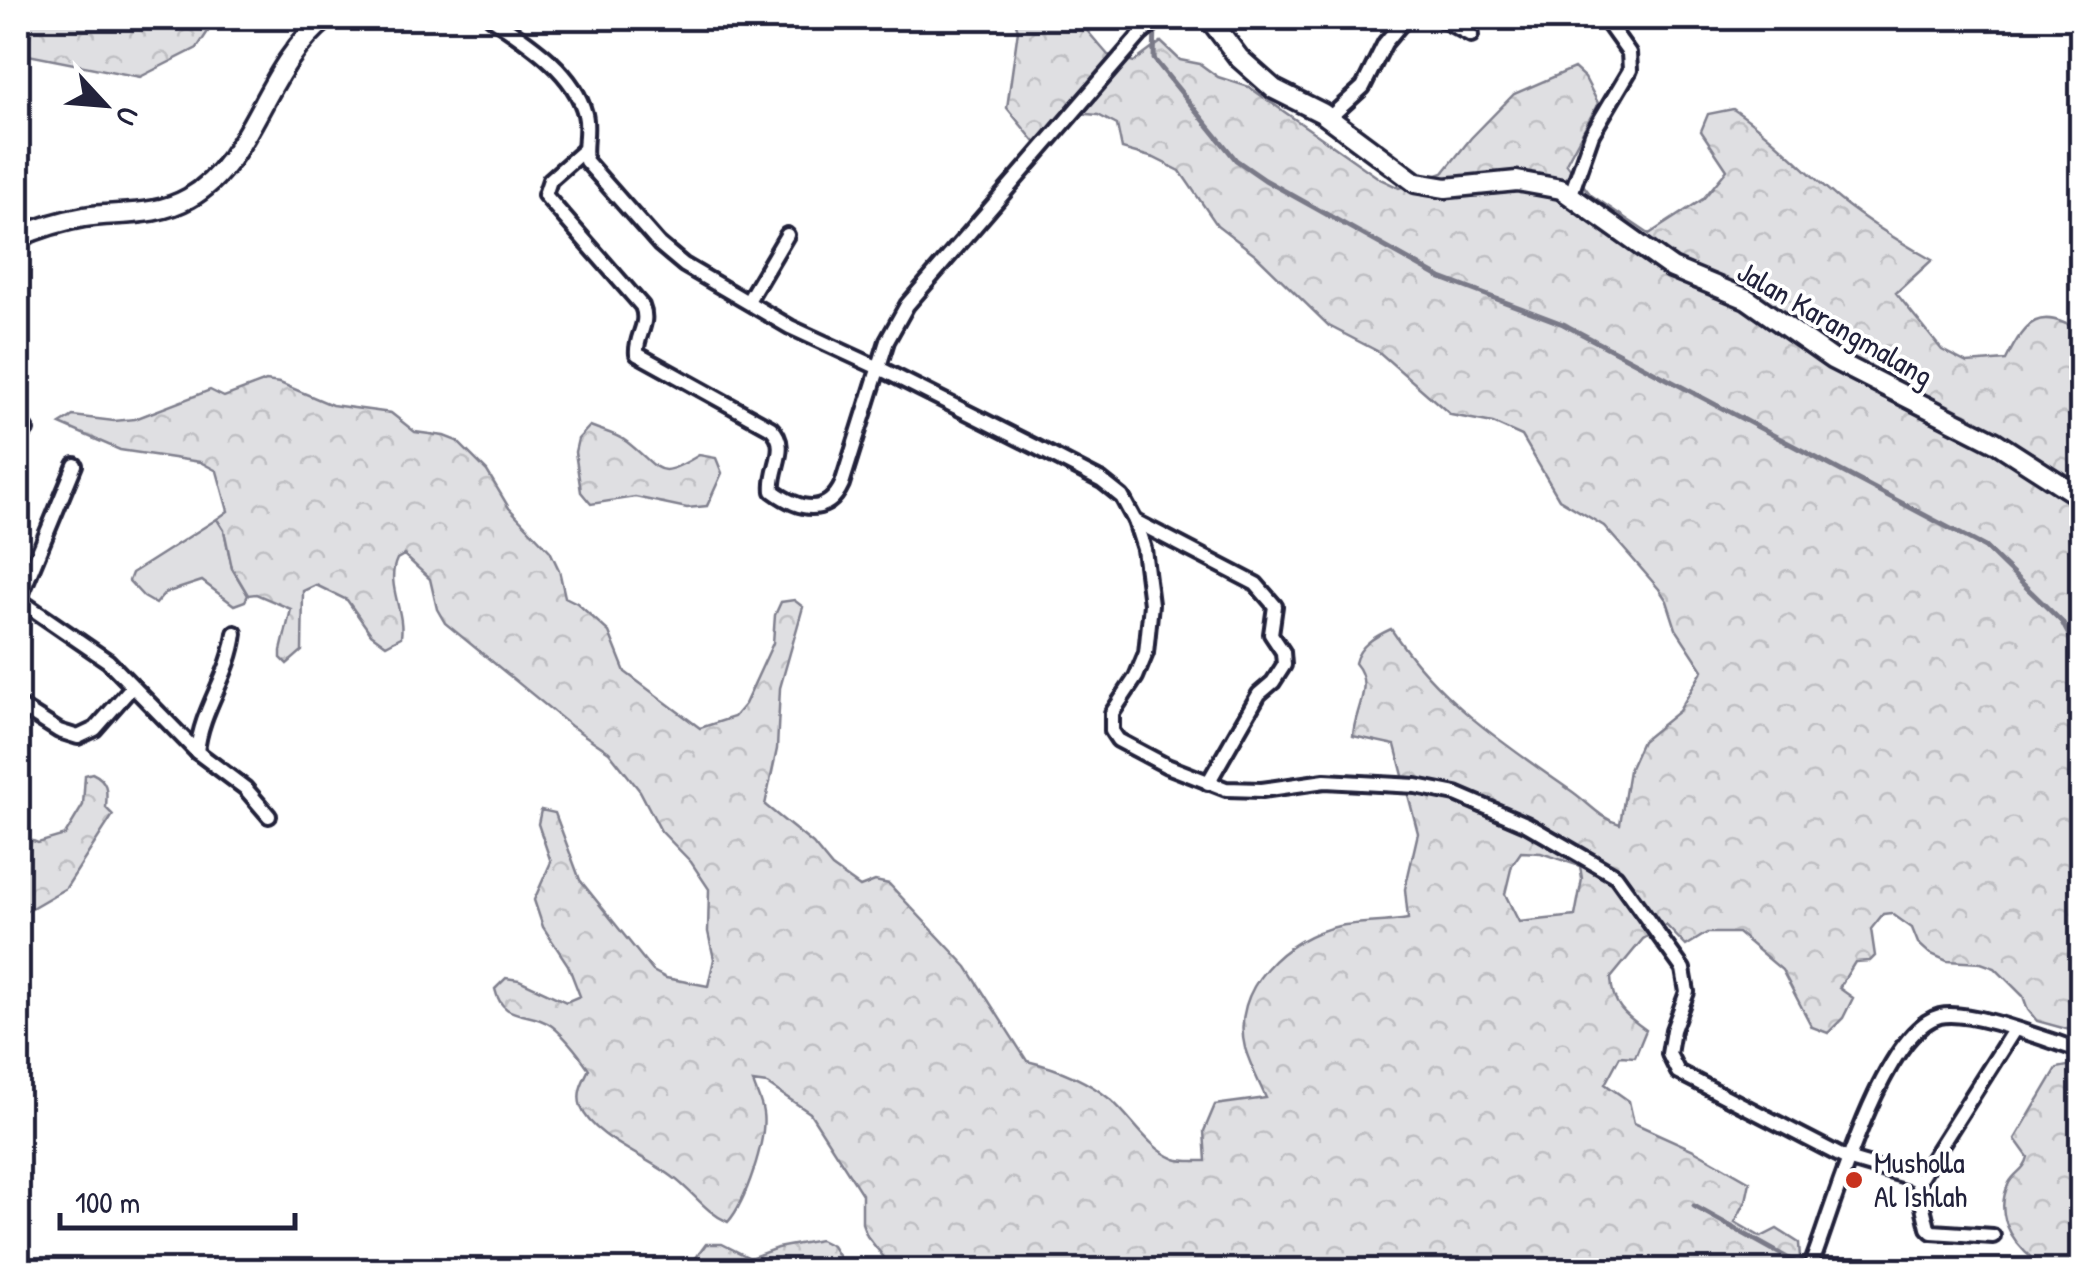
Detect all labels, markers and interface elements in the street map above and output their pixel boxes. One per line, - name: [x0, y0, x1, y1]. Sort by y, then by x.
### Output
- north arrow: [55, 55, 155, 155]
- text: U: [107, 101, 148, 131]
- street label: Jalan Karangmalang: [1730, 251, 1941, 395]
- place label: Musholla Al Ishlah: [1874, 1142, 1967, 1216]
- scale bar: [60, 1168, 295, 1230]
- marker: Musholla Al Ishlah: [1843, 1169, 1865, 1191]
- text: 100 m: [75, 1182, 140, 1222]

